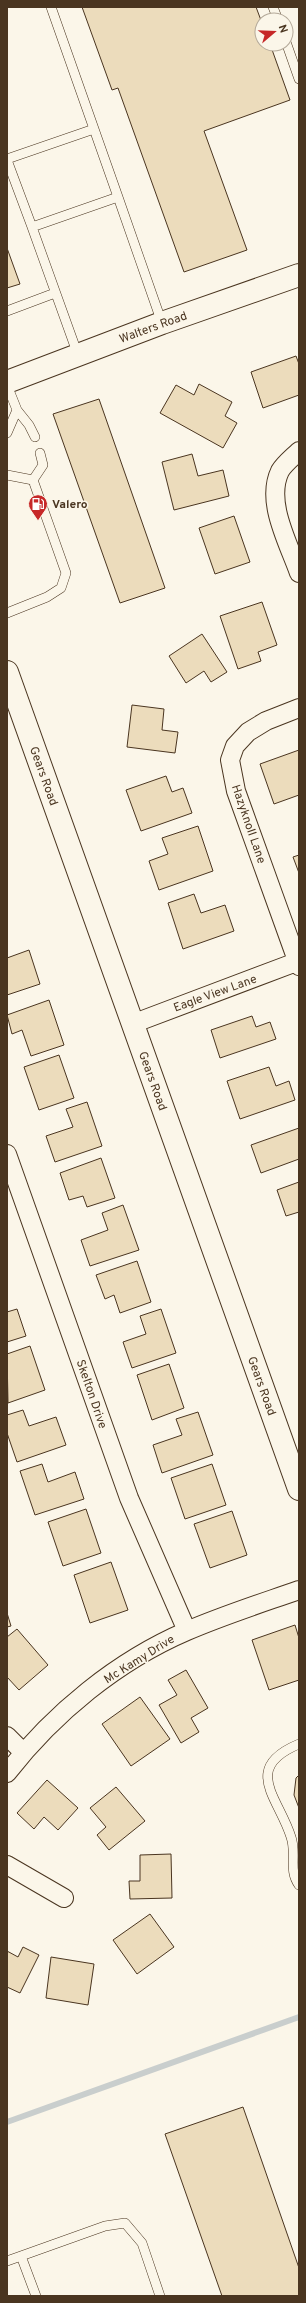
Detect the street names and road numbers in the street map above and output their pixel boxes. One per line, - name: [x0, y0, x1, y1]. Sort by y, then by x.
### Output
- street label: Walters Road: [117, 308, 189, 348]
- street label: Gears Road: [25, 745, 61, 808]
- street label: Hazyknoll Lane: [227, 783, 269, 866]
- street label: Eagle View Lane: [171, 971, 259, 1016]
- street label: Gears Road: [134, 1050, 170, 1113]
- street label: Gears Road: [243, 1355, 279, 1418]
- street label: Skelton Drive: [72, 1358, 110, 1431]
- street label: Mc Kamy Drive: [101, 1632, 178, 1688]

